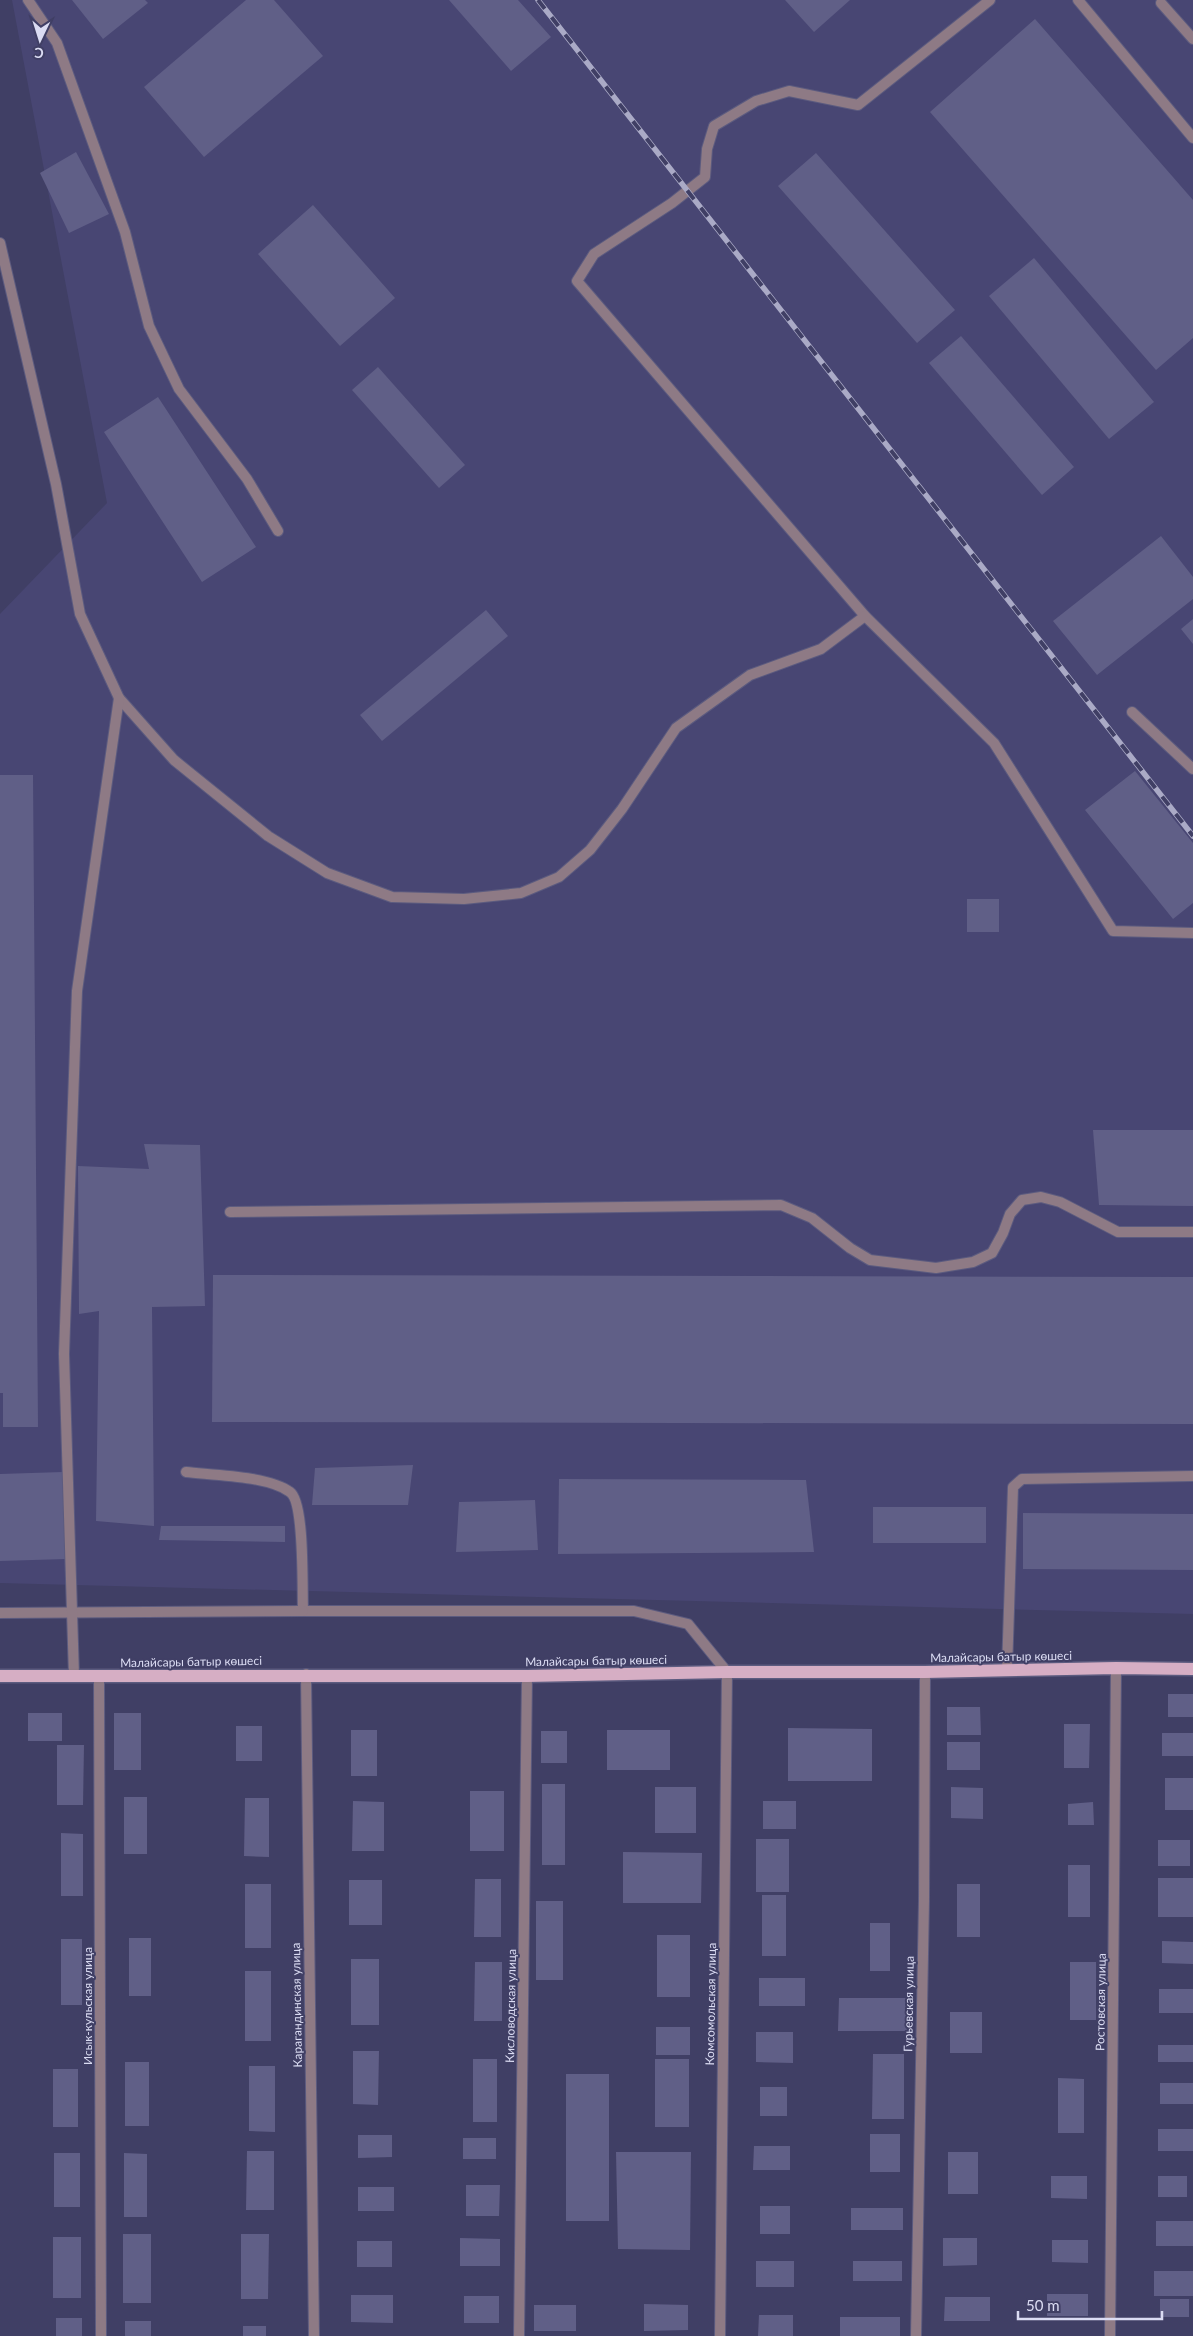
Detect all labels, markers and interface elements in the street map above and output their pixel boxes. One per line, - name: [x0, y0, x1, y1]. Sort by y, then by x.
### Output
- north arrow: [15, 15, 65, 65]
- text: С: [33, 45, 44, 62]
- street label: Малайсары батыр көшесі: [930, 1648, 1072, 1665]
- street label: Малайсары батыр көшесі: [525, 1652, 667, 1669]
- street label: Малайсары батыр көшесі: [120, 1653, 262, 1670]
- street label: Карагандинская улица: [288, 1942, 305, 2068]
- street label: Комсомольская улица: [702, 1942, 719, 2066]
- street label: Исык-кульская улица: [80, 1947, 95, 2065]
- street label: Кисловодская улица: [502, 1949, 519, 2063]
- street label: Ростовская улица: [1092, 1953, 1109, 2051]
- street label: Гурьевская улица: [900, 1956, 917, 2052]
- scale bar: [1018, 2288, 1162, 2320]
- text: 50 m: [1026, 2296, 1060, 2314]

